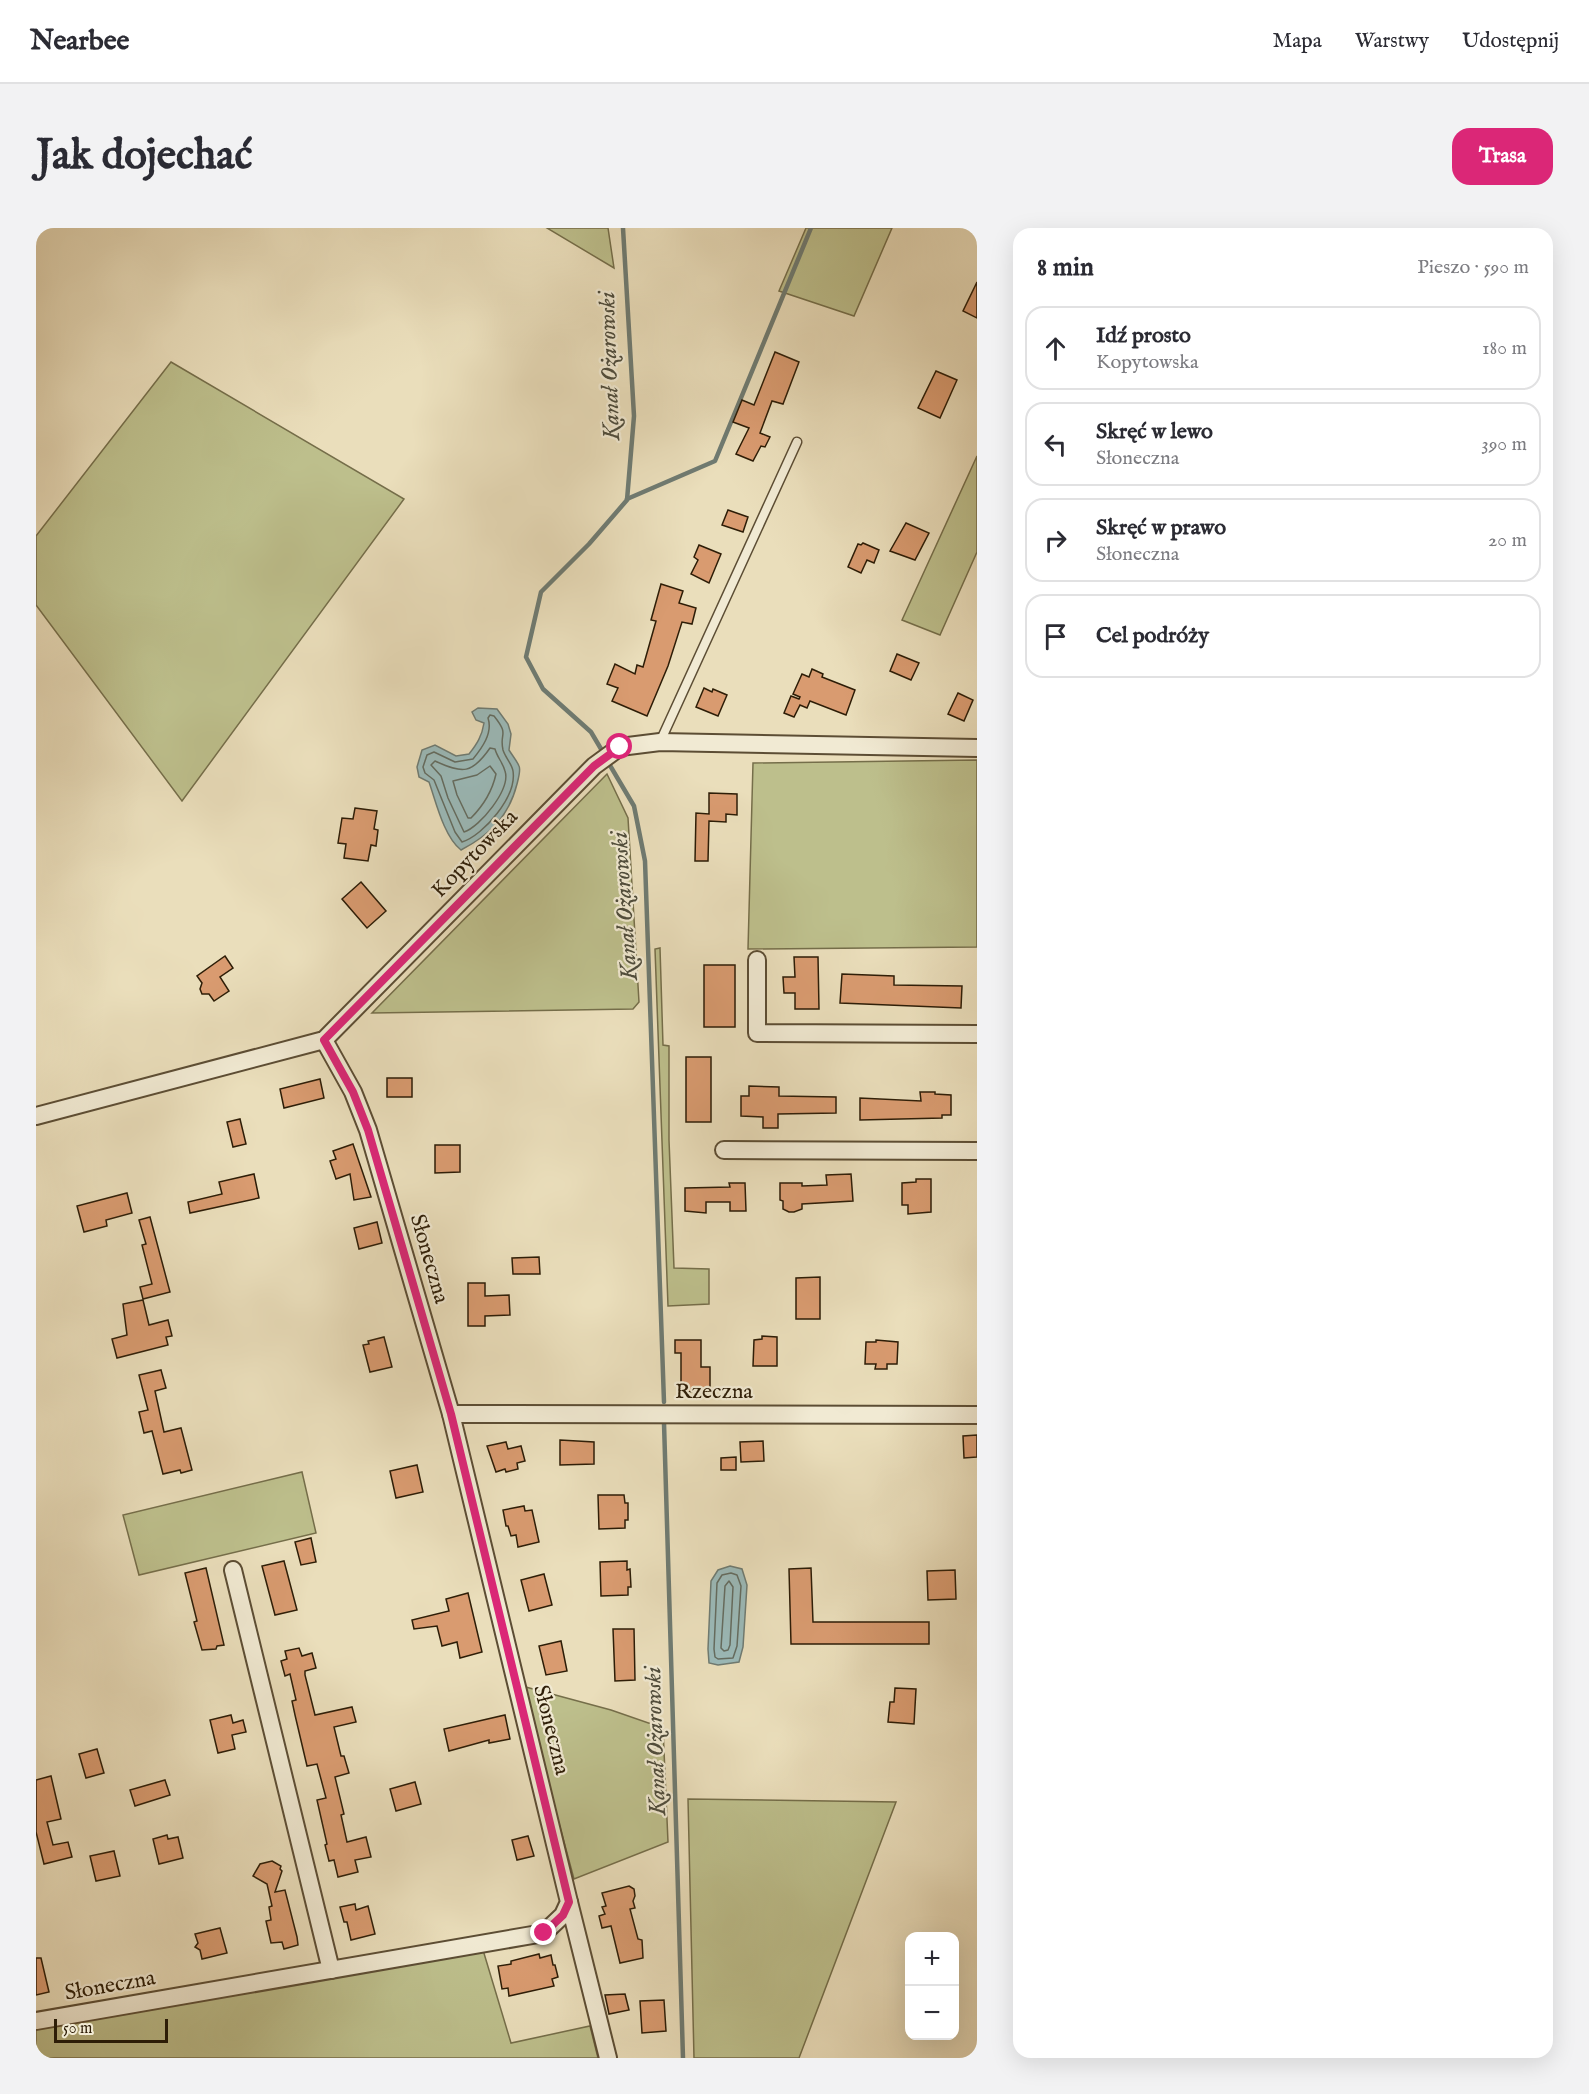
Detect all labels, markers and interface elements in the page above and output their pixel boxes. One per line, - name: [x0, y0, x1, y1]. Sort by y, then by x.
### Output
- text: Nearbee: [30, 24, 129, 59]
- text: Mapa: [1272, 28, 1322, 55]
- text: Warstwy: [1355, 28, 1429, 55]
- text: Udostępnij: [1462, 28, 1559, 55]
- button: Trasa: [1452, 128, 1553, 185]
- text: Jak dojechać: [36, 130, 253, 183]
- text: 8 min: [1037, 251, 1094, 284]
- text: Pieszo · 590 m: [1417, 255, 1529, 280]
- water label: Kanał Ożarowski: [592, 289, 628, 442]
- text: Idź prosto: [1096, 322, 1191, 350]
- icon: ahead: [1039, 332, 1072, 365]
- text: 180 m: [1482, 336, 1527, 361]
- text: Kopytowska: [1096, 350, 1199, 375]
- text: Skręć w lewo: [1096, 418, 1213, 446]
- icon: left: [1039, 428, 1072, 461]
- text: 390 m: [1481, 432, 1527, 457]
- text: Słoneczna: [1096, 446, 1179, 471]
- text: Skręć w prawo: [1096, 514, 1226, 542]
- icon: right: [1039, 524, 1072, 557]
- text: 20 m: [1488, 528, 1527, 553]
- text: Słoneczna: [1096, 542, 1179, 567]
- icon: arrive: [1039, 620, 1072, 653]
- text: Cel podróży: [1096, 622, 1209, 650]
- route start: [606, 733, 632, 759]
- street label: Kopytowska: [426, 803, 525, 904]
- water label: Kanał Ożarowski: [604, 828, 646, 982]
- street label: Słoneczna: [403, 1211, 455, 1307]
- street label: Rzeczna: [675, 1378, 753, 1406]
- water label: Kanał Ożarowski: [638, 1664, 674, 1817]
- street label: Słoneczna: [526, 1682, 576, 1778]
- route end: [530, 1919, 556, 1945]
- map controls: [905, 1932, 959, 2040]
- button: +: [905, 1932, 959, 1986]
- street label: Słoneczna: [62, 1964, 158, 2008]
- button: −: [905, 1986, 959, 2040]
- scale bar: [54, 2016, 168, 2044]
- text: 50 m: [63, 2019, 92, 2039]

